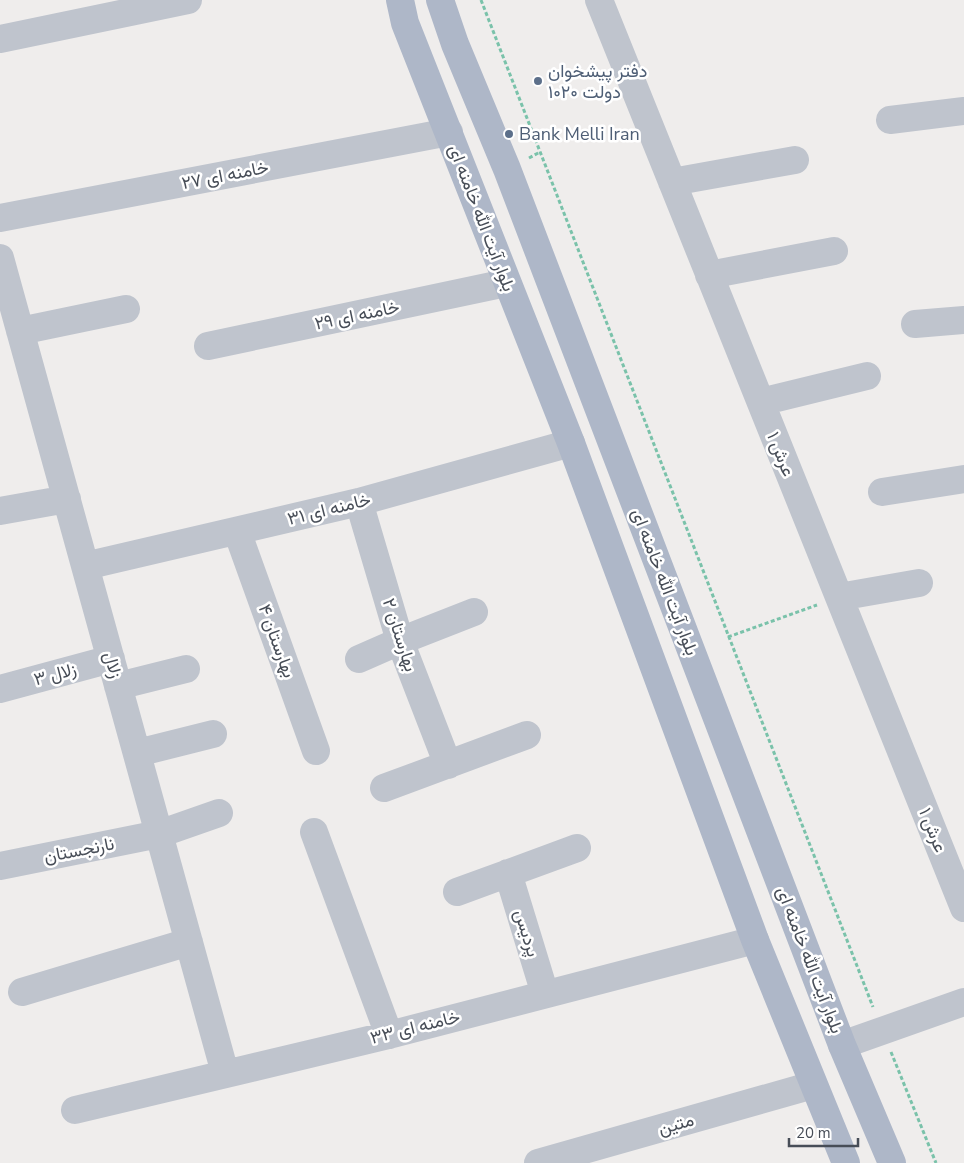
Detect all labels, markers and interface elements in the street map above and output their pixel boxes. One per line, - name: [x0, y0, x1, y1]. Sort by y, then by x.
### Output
- place label: دفتر پیشخوان دولت ۱۰۲۰: [548, 59, 647, 104]
- marker: دفتر پیشخوان دولت ۱۰۲۰: [532, 75, 544, 87]
- place label: Bank Melli Iran: [519, 122, 640, 146]
- marker: Bank Melli Iran: [503, 128, 515, 140]
- street label: بلوار آیت الله خامنه ای: [443, 141, 521, 295]
- street label: خامنه ای ۲۷: [180, 155, 270, 195]
- street label: خامنه ای ۲۹: [312, 294, 402, 336]
- street label: عرش ۱: [761, 428, 801, 480]
- street label: خامنه ای ۳۱: [285, 487, 373, 531]
- street label: بلوار آیت الله خامنه ای: [626, 505, 704, 659]
- street label: بهارستان ۲: [377, 595, 423, 675]
- street label: بهارستان ۴: [253, 601, 301, 681]
- street label: زلال: [98, 649, 128, 681]
- street label: ۳ زلال: [31, 657, 79, 691]
- street label: عرش ۱: [913, 804, 953, 856]
- street label: نارنجستان: [42, 831, 116, 869]
- street label: بلوار آیت الله خامنه ای: [771, 883, 849, 1037]
- street label: پردیس: [508, 906, 546, 960]
- street label: خامنه ای ۳۳: [368, 1004, 462, 1050]
- street label: متین: [655, 1107, 697, 1141]
- scale bar: [789, 1116, 858, 1148]
- text: 20 m: [796, 1123, 831, 1143]

